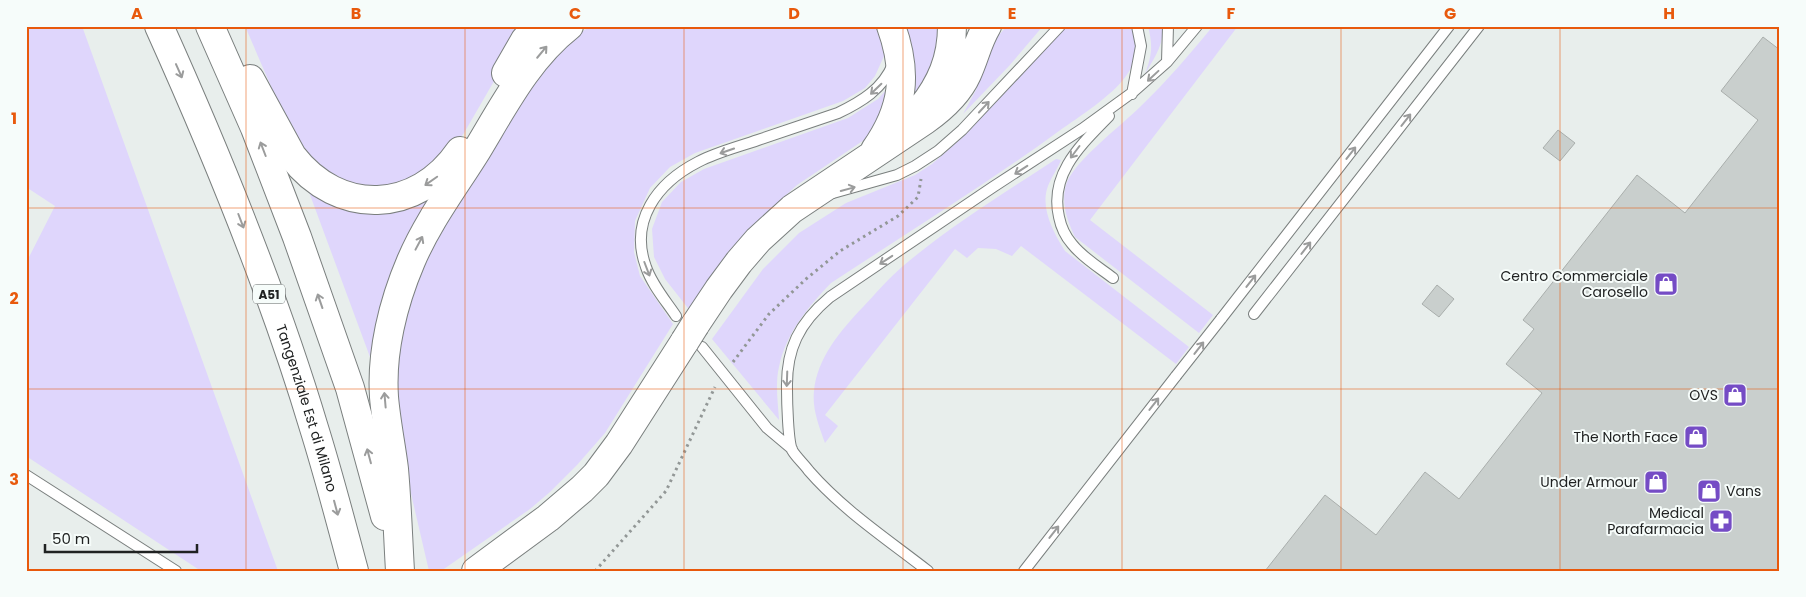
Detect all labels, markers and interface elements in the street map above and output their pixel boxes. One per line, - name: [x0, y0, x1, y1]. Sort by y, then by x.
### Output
- text: A: [131, 2, 143, 25]
- text: B: [351, 2, 361, 25]
- text: C: [569, 2, 581, 25]
- text: D: [788, 2, 800, 25]
- text: E: [1008, 2, 1016, 25]
- text: F: [1227, 2, 1236, 25]
- text: G: [1444, 2, 1456, 25]
- text: H: [1663, 2, 1675, 25]
- one-way arrow: [536, 45, 547, 58]
- one-way arrow: [175, 63, 185, 78]
- one-way arrow: [1147, 70, 1159, 82]
- one-way arrow: [870, 82, 882, 94]
- one-way arrow: [978, 100, 990, 113]
- text: 1: [11, 107, 17, 130]
- one-way arrow: [1401, 113, 1411, 127]
- one-way arrow: [258, 142, 267, 157]
- one-way arrow: [1070, 146, 1081, 159]
- one-way arrow: [1345, 146, 1356, 159]
- one-way arrow: [720, 147, 735, 156]
- one-way arrow: [1014, 165, 1028, 175]
- one-way arrow: [424, 176, 438, 186]
- one-way arrow: [840, 183, 856, 193]
- one-way arrow: [237, 213, 246, 228]
- one-way arrow: [414, 236, 424, 251]
- one-way arrow: [1301, 241, 1311, 255]
- one-way arrow: [879, 255, 893, 265]
- one-way arrow: [643, 260, 652, 276]
- place label: Centro Commerciale Carosello: [1500, 266, 1648, 302]
- shop icon: Centro Commerciale Carosello: [1653, 271, 1679, 297]
- one-way arrow: [1246, 274, 1256, 288]
- road number: A51: [253, 284, 285, 304]
- text: 2: [9, 287, 19, 310]
- one-way arrow: [315, 294, 324, 310]
- street label: Tangenziale Est di Milano: [271, 322, 342, 494]
- one-way arrow: [1193, 341, 1204, 354]
- one-way arrow: [782, 370, 792, 386]
- shop icon: OVS: [1722, 382, 1748, 408]
- place label: OVS: [1689, 385, 1718, 405]
- one-way arrow: [380, 393, 390, 409]
- one-way arrow: [1149, 398, 1160, 411]
- shop icon: The North Face: [1683, 424, 1709, 450]
- place label: The North Face: [1574, 427, 1678, 447]
- one-way arrow: [364, 449, 373, 465]
- text: 3: [9, 468, 19, 491]
- shop icon: Under Armour: [1643, 469, 1669, 495]
- place label: Under Armour: [1540, 472, 1638, 492]
- shop icon: Vans: [1696, 478, 1722, 504]
- place label: Vans: [1726, 481, 1761, 501]
- one-way arrow: [332, 499, 342, 515]
- place label: Medical Parafarmacia: [1607, 503, 1704, 539]
- pharmacy icon: Medical Parafarmacia: [1708, 508, 1734, 534]
- scale bar: [45, 522, 198, 554]
- one-way arrow: [1049, 526, 1060, 539]
- text: 50 m: [52, 528, 90, 549]

